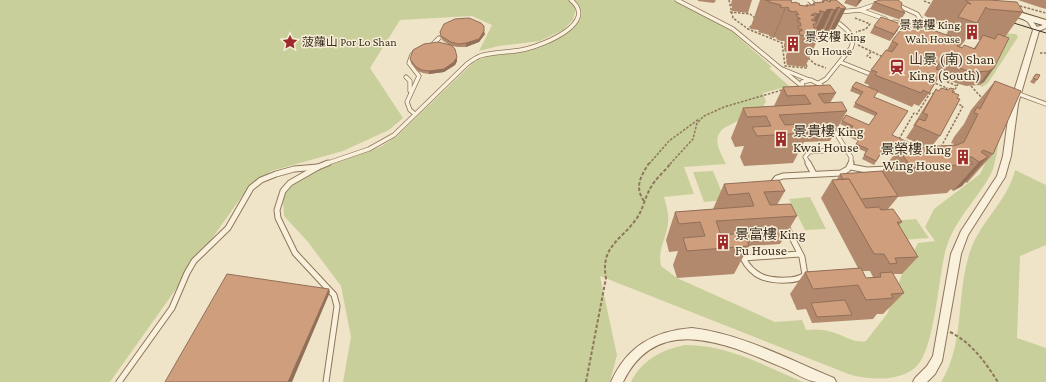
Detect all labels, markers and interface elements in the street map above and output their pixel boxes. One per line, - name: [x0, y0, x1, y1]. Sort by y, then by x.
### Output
- place label: 景華樓 King Wah House: [899, 18, 960, 46]
- building icon: 景華樓 King Wah House: [963, 23, 981, 41]
- place label: 景安樓 King On House: [805, 30, 866, 58]
- place icon: 菠蘿山 Por Lo Shan: [281, 33, 299, 51]
- place label: 菠蘿山 Por Lo Shan: [302, 35, 397, 49]
- building icon: 景安樓 King On House: [784, 35, 802, 53]
- place label: 山景 (南) Shan King (South): [909, 51, 995, 84]
- station icon: 山景 (南) Shan King (South): [888, 58, 906, 76]
- place label: 景貴樓 King Kwai House: [793, 123, 864, 155]
- building icon: 景貴樓 King Kwai House: [772, 130, 790, 148]
- place label: 景榮樓 King Wing House: [880, 141, 951, 173]
- building icon: 景榮樓 King Wing House: [954, 148, 972, 166]
- place label: 景富樓 King Fu House: [735, 226, 806, 258]
- building icon: 景富樓 King Fu House: [714, 233, 732, 251]

